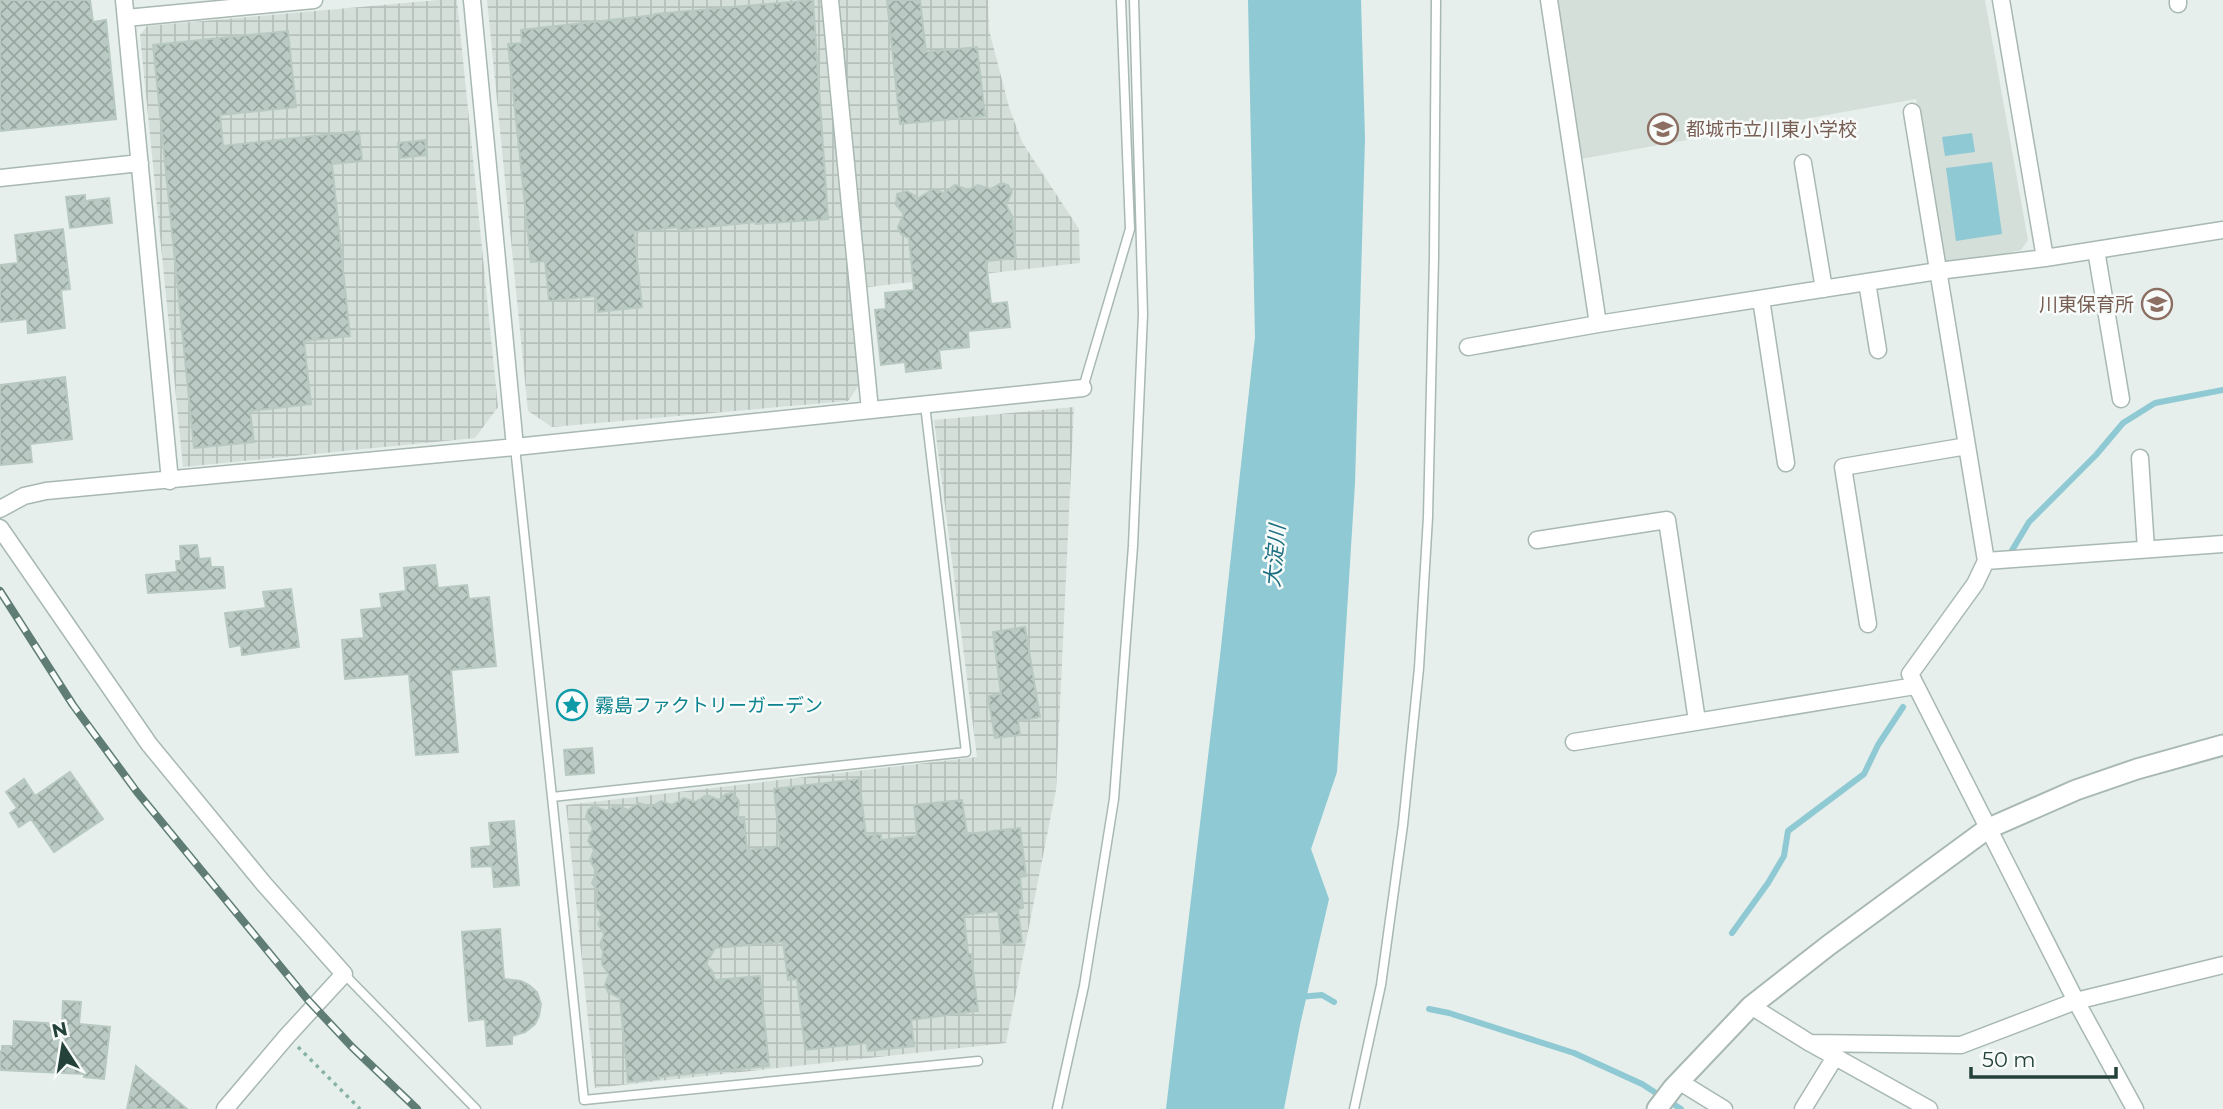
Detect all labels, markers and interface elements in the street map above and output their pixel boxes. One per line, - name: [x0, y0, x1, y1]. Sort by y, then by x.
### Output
- school or university icon: 都城市立川東小学校: [1646, 112, 1680, 146]
- place label: 都城市立川東小学校: [1686, 118, 1857, 141]
- school or university icon: 川東保育所: [2140, 287, 2174, 321]
- place label: 川東保育所: [2039, 293, 2134, 316]
- water label: 大淀川: [1259, 521, 1290, 588]
- place icon: 霧島ファクトリーガーデン: [555, 688, 589, 722]
- place label: 霧島ファクトリーガーデン: [595, 694, 823, 717]
- north arrow: [28, 1011, 98, 1081]
- text: N: [50, 1017, 69, 1043]
- scale bar: [1971, 1036, 2116, 1080]
- text: 50 m: [1982, 1047, 2036, 1072]

